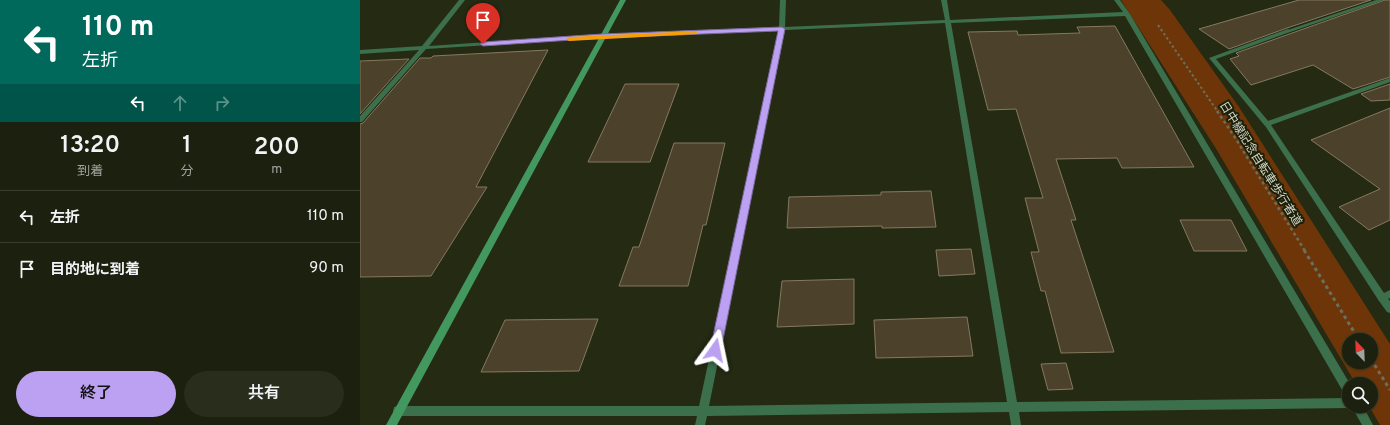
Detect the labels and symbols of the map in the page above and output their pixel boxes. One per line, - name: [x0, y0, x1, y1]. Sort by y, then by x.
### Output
- pin: [466, 3, 500, 44]
- street label: 日中線記念自転車歩行者道: [1215, 99, 1305, 229]
- position arrow: [694, 329, 736, 371]
- north arrow: [1342, 333, 1378, 369]

